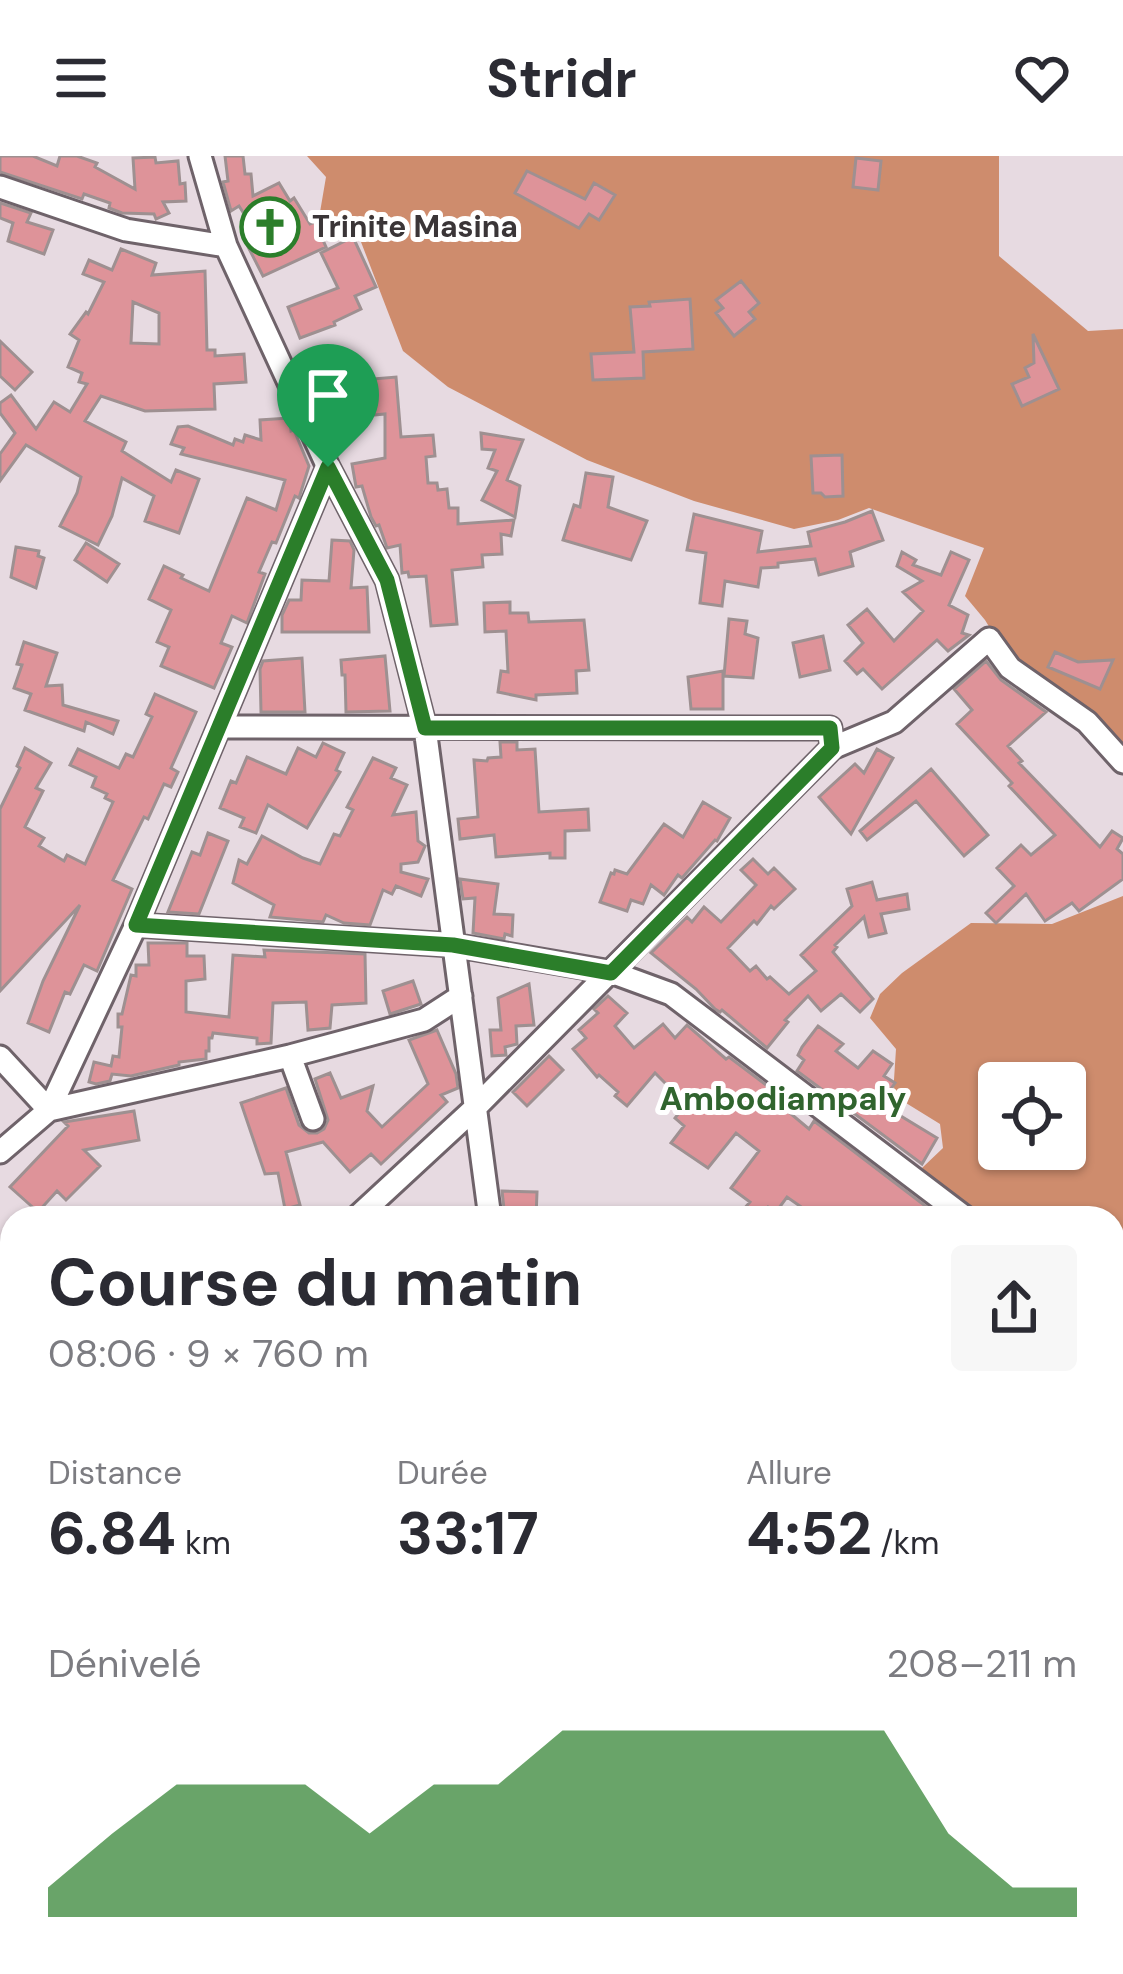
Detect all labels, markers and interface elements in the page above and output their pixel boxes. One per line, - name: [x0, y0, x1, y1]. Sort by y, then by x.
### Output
- text: Stridr: [486, 43, 637, 114]
- icon: menu: [48, 45, 114, 111]
- icon: heart: [1009, 45, 1075, 111]
- church icon: Trinite Masina: [239, 196, 301, 258]
- place label: Trinite Masina: [312, 207, 518, 246]
- pin: [277, 344, 379, 467]
- icon: arrive: [295, 362, 361, 428]
- map controls: [978, 1062, 1086, 1170]
- button: locate: [978, 1062, 1086, 1170]
- district label: Ambodiampaly: [660, 1077, 907, 1120]
- text: Course du matin: [48, 1240, 582, 1325]
- button: share: [951, 1245, 1077, 1371]
- text: 08:06 · 9 × 760 m: [48, 1328, 369, 1379]
- text: Distance: [48, 1451, 182, 1494]
- text: Durée: [397, 1451, 488, 1494]
- text: Allure: [746, 1451, 832, 1494]
- text: 6.84: [48, 1494, 176, 1573]
- text: 33:17: [397, 1494, 539, 1573]
- text: 4:52: [746, 1494, 872, 1573]
- text: km: [176, 1521, 231, 1564]
- text: /km: [872, 1521, 940, 1564]
- text: Dénivelé: [48, 1638, 201, 1689]
- text: 208–211 m: [887, 1638, 1077, 1689]

